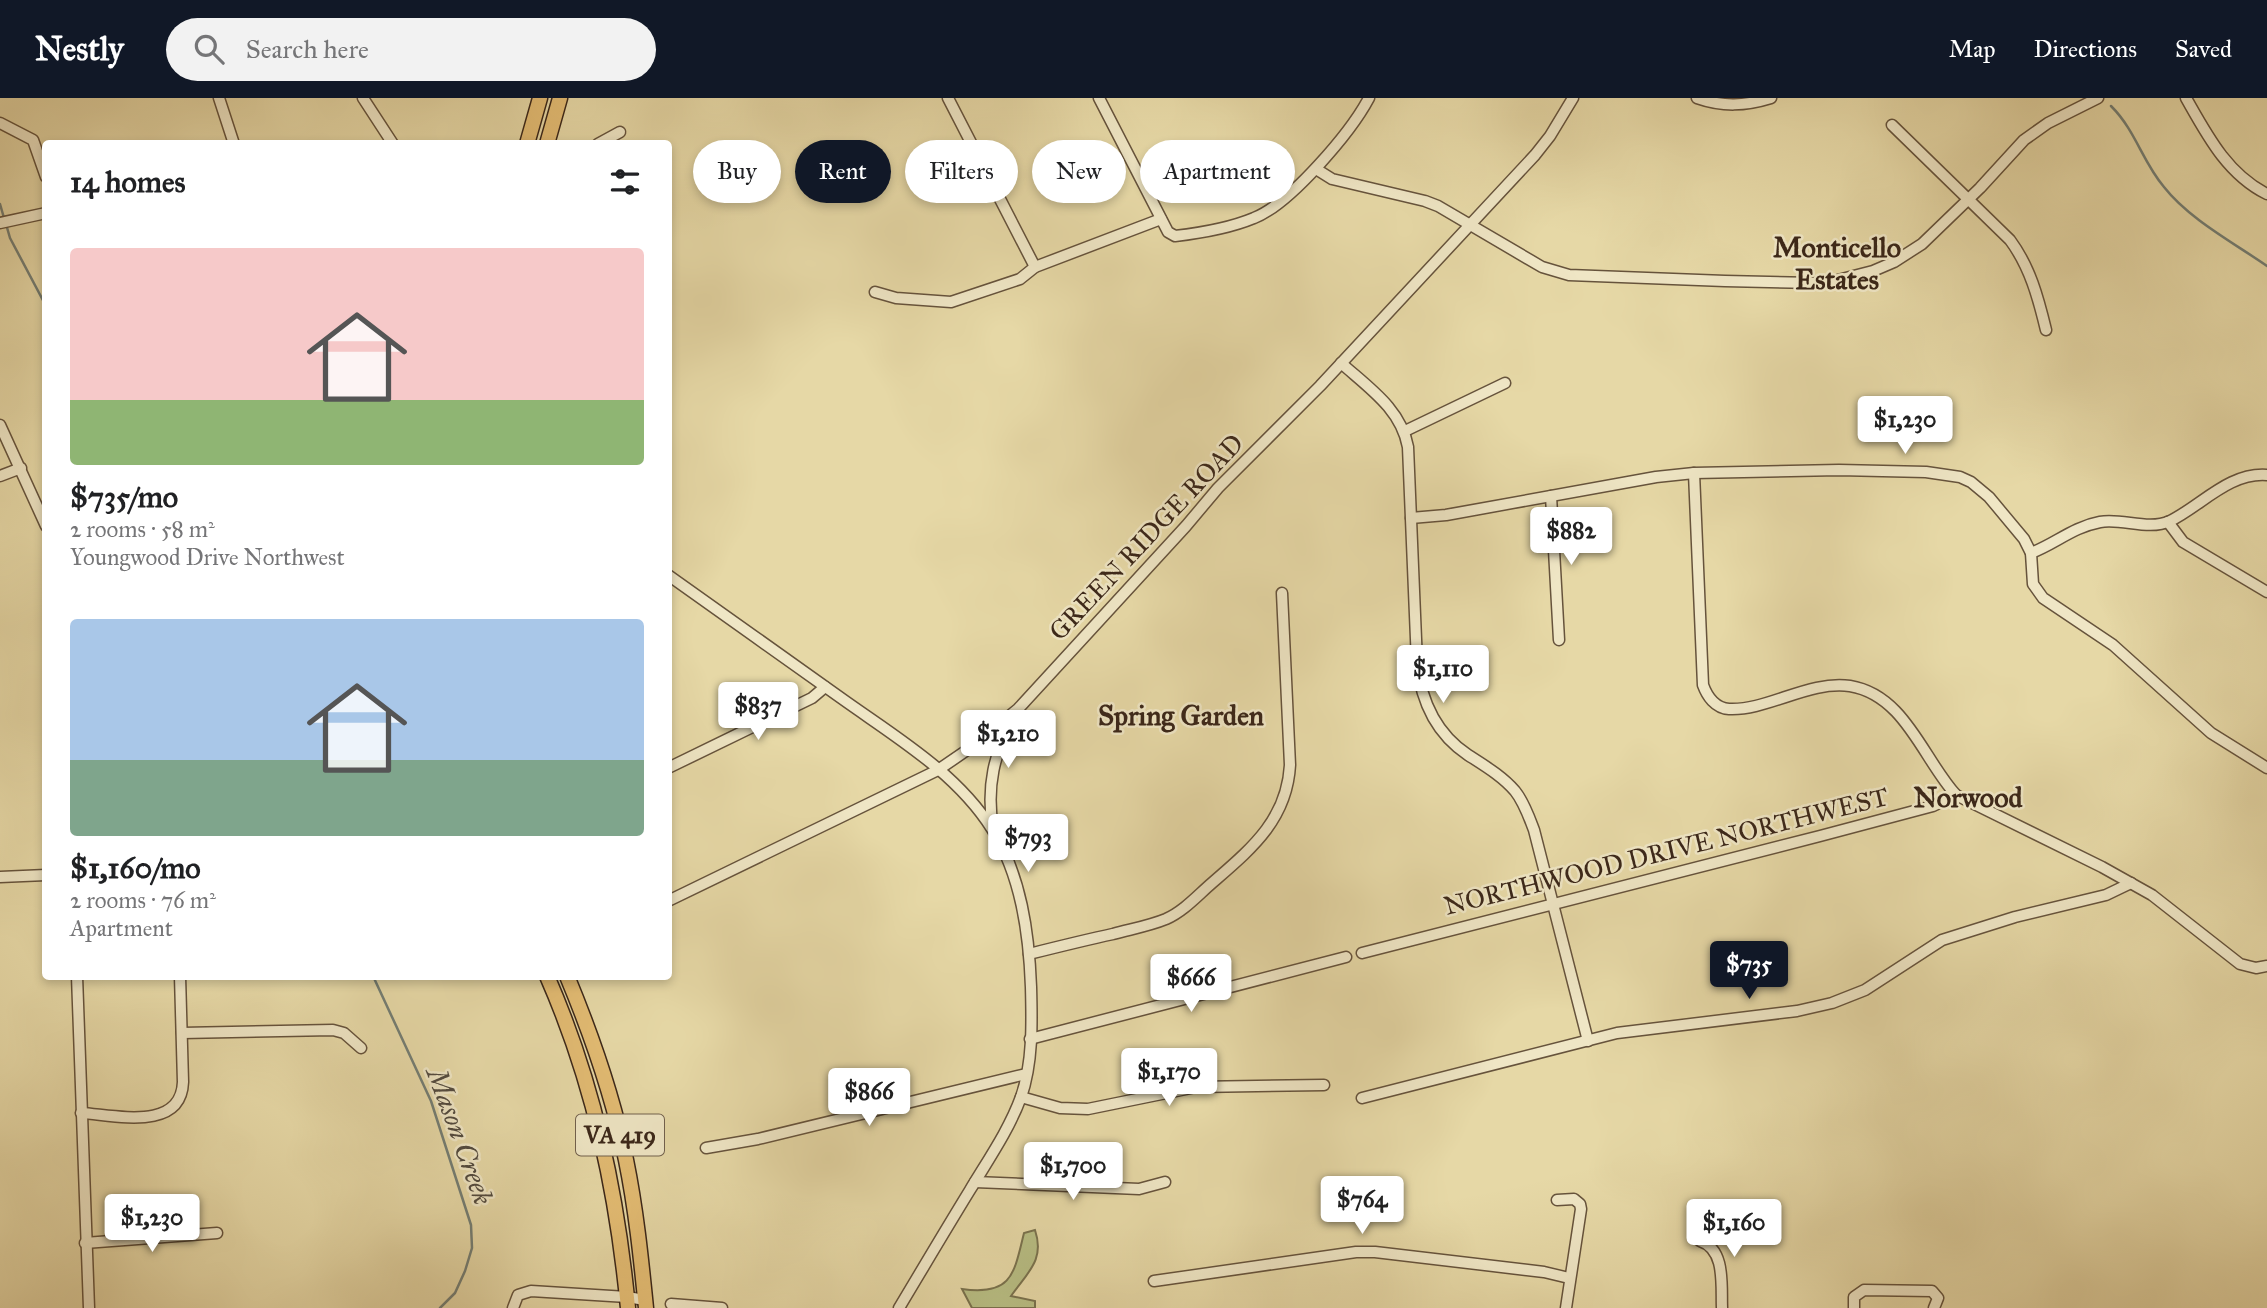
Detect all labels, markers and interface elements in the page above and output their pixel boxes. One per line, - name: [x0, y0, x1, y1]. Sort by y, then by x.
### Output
- search box: [166, 18, 656, 81]
- text: Nestly: [35, 29, 124, 69]
- icon: search: [190, 30, 228, 68]
- text: Search here: [246, 33, 369, 65]
- text: Map: [1949, 34, 1996, 64]
- text: Directions: [2034, 34, 2137, 64]
- text: Saved: [2175, 34, 2232, 64]
- chip: Buy: [693, 140, 781, 203]
- chip: Rent: [795, 140, 891, 203]
- chip: Filters: [905, 140, 1018, 203]
- chip: New: [1032, 140, 1126, 203]
- chip: Apartment: [1140, 140, 1295, 203]
- icon: filters: [606, 163, 644, 201]
- text: 14 homes: [70, 164, 185, 200]
- district label: Monticello Estates: [1773, 230, 1901, 297]
- icon: home: [294, 294, 420, 420]
- pin: $1,230: [1848, 396, 1962, 456]
- text: $1,230: [1874, 405, 1936, 433]
- street label: GREEN RIDGE ROAD: [1042, 427, 1250, 647]
- text: $735/mo: [70, 479, 178, 515]
- pin: $882: [1530, 508, 1612, 567]
- text: 2 rooms · 58 m²: [70, 515, 215, 543]
- text: $882: [1546, 516, 1596, 544]
- text: Youngwood Drive Northwest: [70, 543, 345, 571]
- pin: $1,110: [1386, 646, 1500, 705]
- text: $1,110: [1413, 654, 1473, 682]
- icon: home: [294, 665, 420, 791]
- pin: $837: [717, 682, 799, 742]
- text: $837: [734, 691, 782, 719]
- district label: Spring Garden: [1098, 698, 1264, 733]
- pin: $1,210: [951, 710, 1065, 770]
- text: $1,210: [977, 719, 1039, 747]
- street label: NORTHWOOD DRIVE NORTHWEST: [1440, 780, 1892, 922]
- district label: Norwood: [1913, 780, 2023, 815]
- pin: $793: [987, 814, 1069, 874]
- text: $793: [1004, 823, 1052, 851]
- text: $1,160/mo: [70, 850, 201, 886]
- text: 2 rooms · 76 m²: [70, 886, 216, 914]
- text: Apartment: [70, 914, 173, 942]
- pin: $735: [1708, 942, 1790, 1001]
- text: $735: [1726, 950, 1772, 978]
- pin: $666: [1150, 954, 1232, 1014]
- text: $666: [1166, 963, 1216, 991]
- pin: $1,170: [1112, 1048, 1226, 1108]
- text: $1,170: [1137, 1057, 1201, 1085]
- water label: Mason Creek: [418, 1060, 501, 1210]
- pin: $866: [828, 1068, 910, 1128]
- text: $866: [844, 1077, 894, 1105]
- road number: VA 419: [576, 1114, 664, 1156]
- pin: $1,700: [1016, 1142, 1130, 1202]
- text: $1,700: [1040, 1151, 1106, 1179]
- pin: $764: [1321, 1176, 1403, 1236]
- text: $764: [1337, 1185, 1387, 1213]
- pin: $1,230: [95, 1194, 209, 1254]
- pin: $1,160: [1677, 1200, 1791, 1259]
- text: $1,230: [121, 1203, 183, 1231]
- text: $1,160: [1702, 1208, 1766, 1236]

